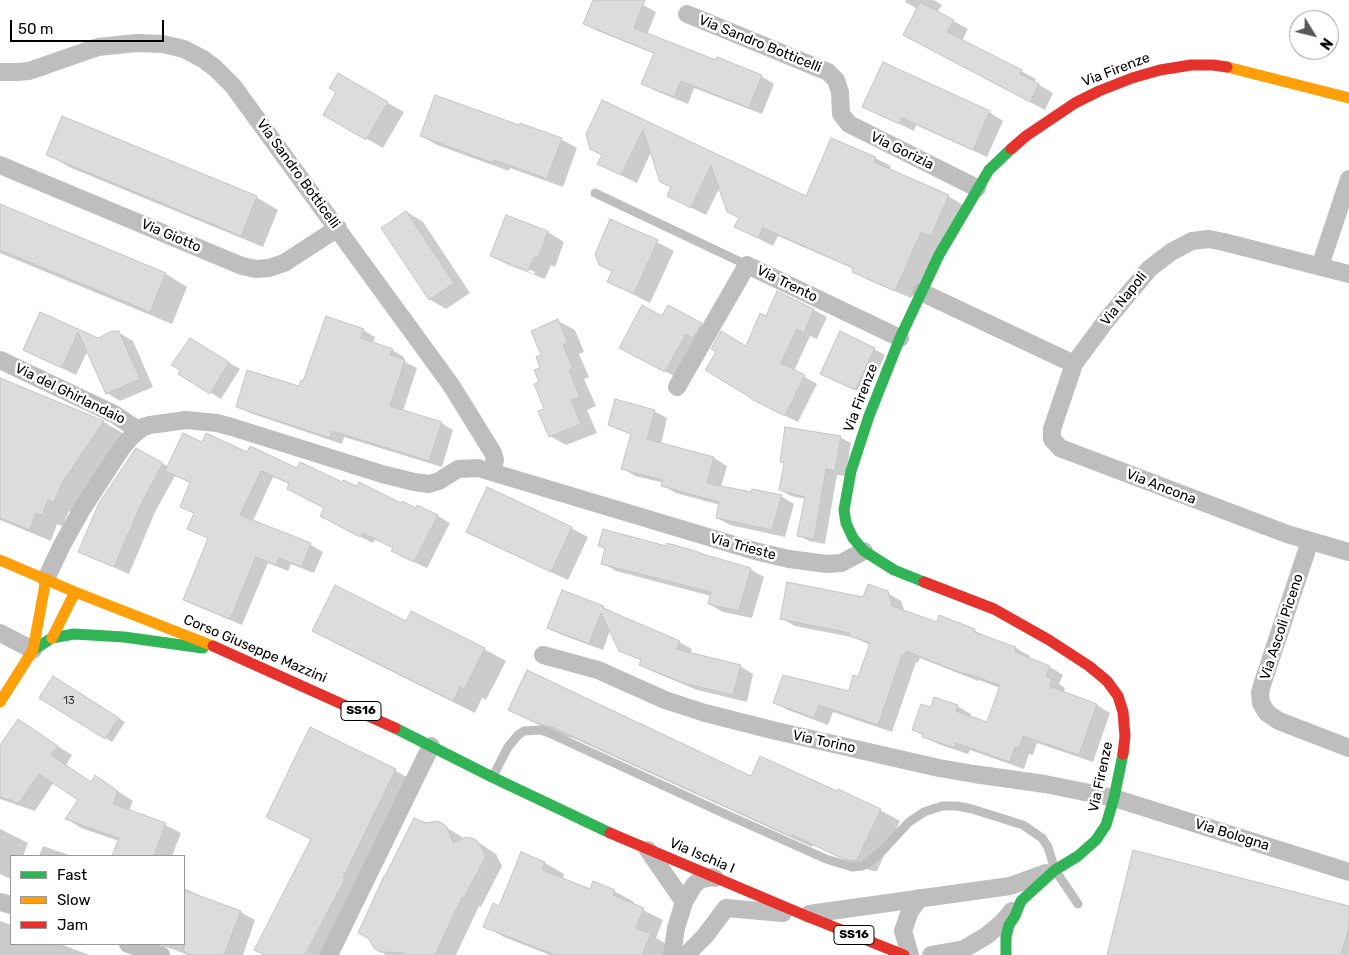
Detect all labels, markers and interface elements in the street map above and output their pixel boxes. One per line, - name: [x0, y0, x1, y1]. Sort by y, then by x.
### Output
- scale bar: [12, 10, 166, 42]
- north arrow: [1289, 10, 1339, 60]
- street label: Via Sandro Botticelli: [696, 12, 824, 76]
- text: 50 m: [18, 20, 53, 38]
- text: N: [1316, 34, 1336, 53]
- street label: Via Firenze: [1080, 49, 1152, 91]
- street label: Via Sandro Botticelli: [253, 116, 343, 232]
- street label: Via Gorizia: [868, 129, 936, 173]
- street label: Via Giotto: [138, 216, 204, 256]
- street label: Via Trento: [754, 262, 820, 306]
- street label: Via Napoli: [1097, 269, 1151, 329]
- street label: Via del Ghirlandaio: [12, 360, 128, 428]
- street label: Via Firenze: [840, 362, 882, 434]
- street label: Via Ancona: [1124, 466, 1198, 508]
- street label: Via Trieste: [708, 530, 778, 564]
- street label: Via Ascoli Piceno: [1257, 572, 1307, 682]
- street label: Corso Giuseppe Mazzini: [181, 611, 329, 687]
- house number: 13: [63, 694, 75, 708]
- road number: SS16: [341, 701, 381, 720]
- street label: Via Torino: [791, 727, 857, 757]
- street label: Via Firenze: [1085, 740, 1117, 814]
- street label: Via Bologna: [1193, 816, 1271, 854]
- street label: Via Ischia I: [667, 835, 737, 877]
- legend: [10, 855, 185, 945]
- text: Fast: [57, 866, 87, 884]
- text: Slow: [57, 891, 90, 909]
- text: Jam: [57, 916, 88, 934]
- road number: SS16: [834, 926, 874, 944]

